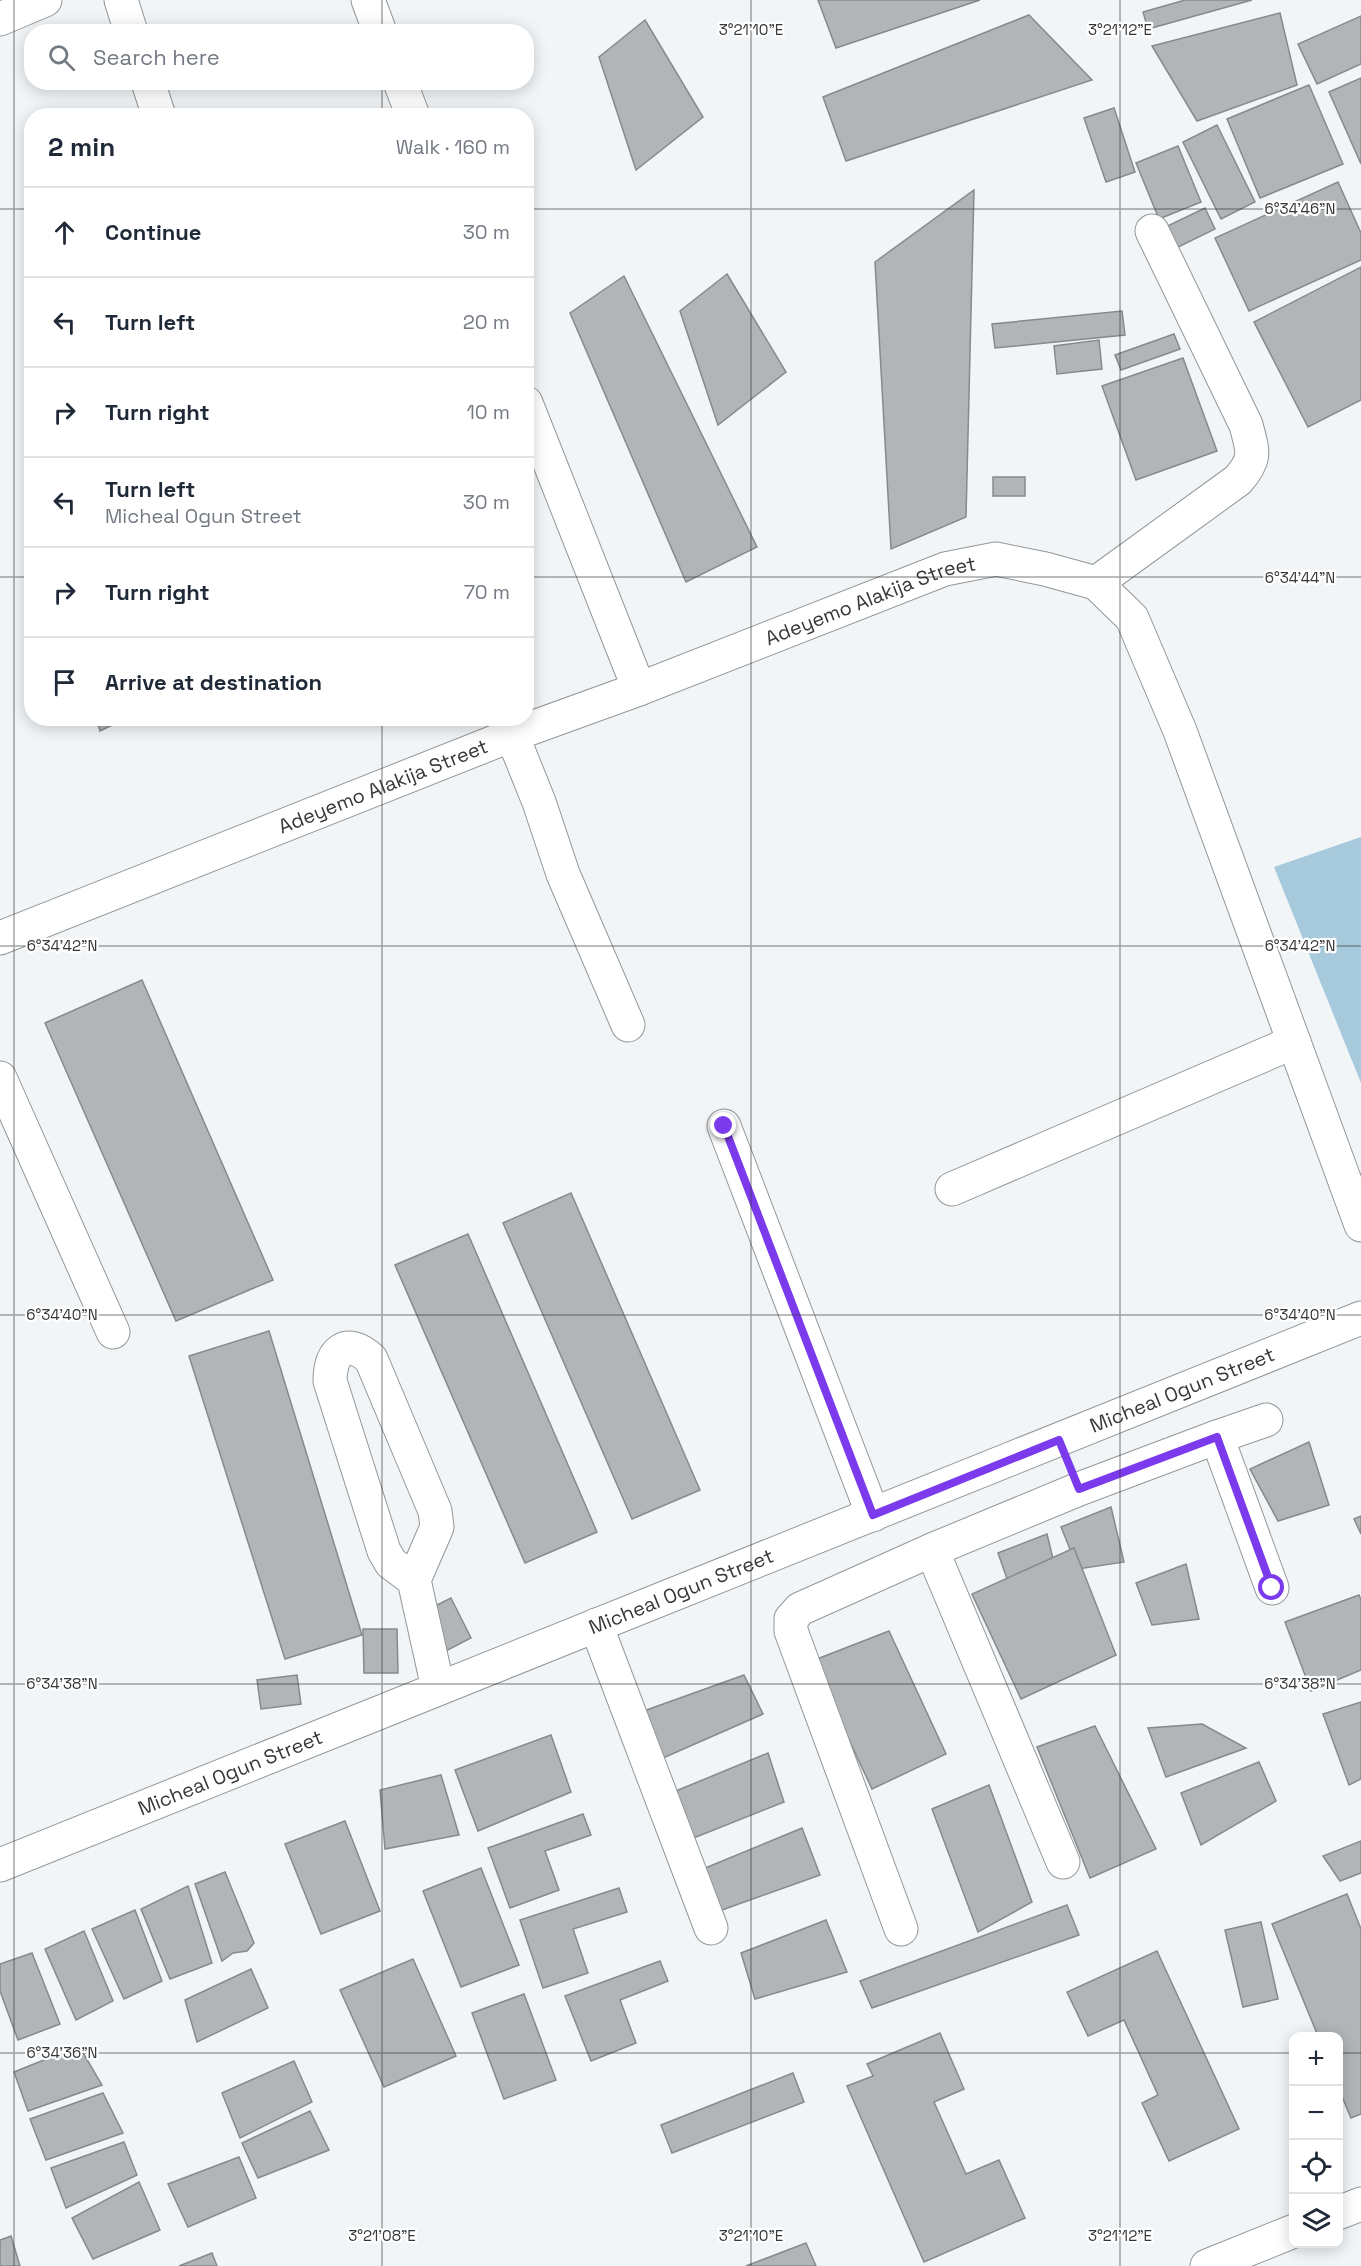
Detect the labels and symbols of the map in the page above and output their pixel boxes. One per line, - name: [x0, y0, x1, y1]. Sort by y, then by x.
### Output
- text: 3°21'10"E: [719, 20, 783, 39]
- text: 3°21'12"E: [1088, 20, 1152, 39]
- text: 6°34'46"N: [1265, 199, 1335, 218]
- street label: Adeyemo Alakija Street: [761, 550, 978, 651]
- text: 6°34'44"N: [1265, 568, 1335, 587]
- street label: Adeyemo Alakija Street: [274, 733, 492, 839]
- text: 6°34'42"N: [27, 936, 97, 955]
- text: 6°34'42"N: [1265, 936, 1335, 955]
- route end: [710, 1112, 736, 1138]
- text: 6°34'40"N: [26, 1305, 98, 1324]
- text: 6°34'40"N: [1264, 1305, 1336, 1324]
- street label: Micheal Ogun Street: [1086, 1341, 1278, 1439]
- street label: Micheal Ogun Street: [585, 1543, 777, 1640]
- route start: [1258, 1574, 1284, 1600]
- text: 6°34'38"N: [26, 1674, 98, 1693]
- text: 6°34'38"N: [1264, 1674, 1336, 1693]
- street label: Micheal Ogun Street: [134, 1724, 326, 1821]
- text: 6°34'36"N: [26, 2043, 98, 2062]
- text: 3°21'08"E: [348, 2226, 416, 2245]
- text: 3°21'10"E: [719, 2226, 783, 2245]
- text: 3°21'12"E: [1088, 2226, 1152, 2245]

